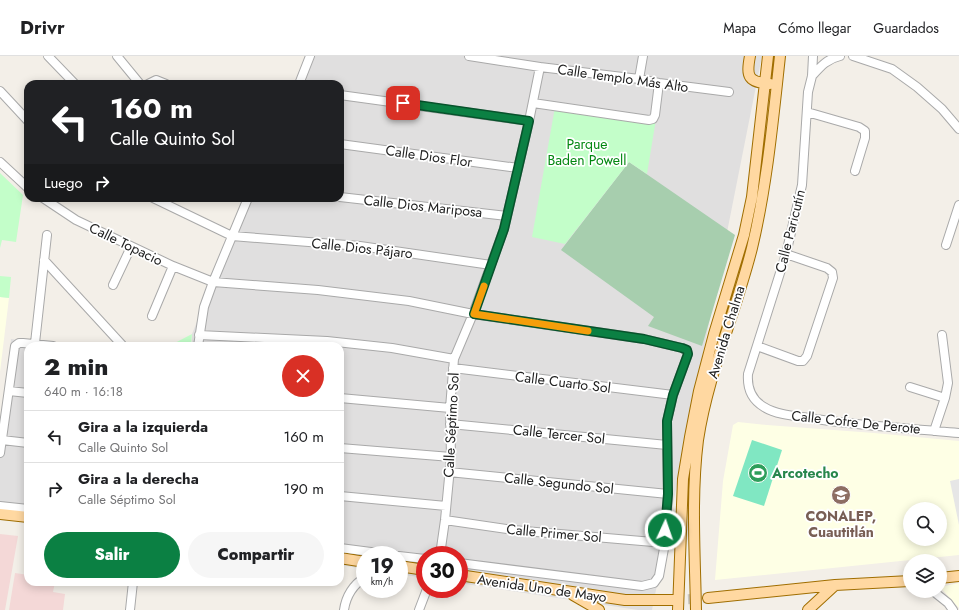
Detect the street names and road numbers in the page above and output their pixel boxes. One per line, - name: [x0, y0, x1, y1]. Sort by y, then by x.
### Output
- street label: Calle Templo Más Alto: [556, 59, 690, 97]
- street label: Calle Dios Flor: [384, 140, 474, 172]
- street label: Calle Paricutín: [770, 187, 810, 275]
- street label: Calle Dios Mariposa: [363, 190, 483, 222]
- street label: Calle Topacio: [86, 218, 166, 271]
- street label: Calle Dios Pájaro: [310, 233, 414, 263]
- street label: Avenida Chalma: [702, 283, 750, 381]
- street label: Calle Cuarto Sol: [514, 366, 612, 398]
- street label: Calle Séptimo Sol: [438, 372, 464, 478]
- street label: Calle Cofre De Perote: [790, 405, 922, 439]
- street label: Calle Tercer Sol: [512, 419, 606, 449]
- street label: Calle Segundo Sol: [503, 467, 615, 499]
- street label: Calle Primer Sol: [505, 519, 603, 547]
- street label: Avenida Uno de Mayo: [476, 569, 608, 607]

